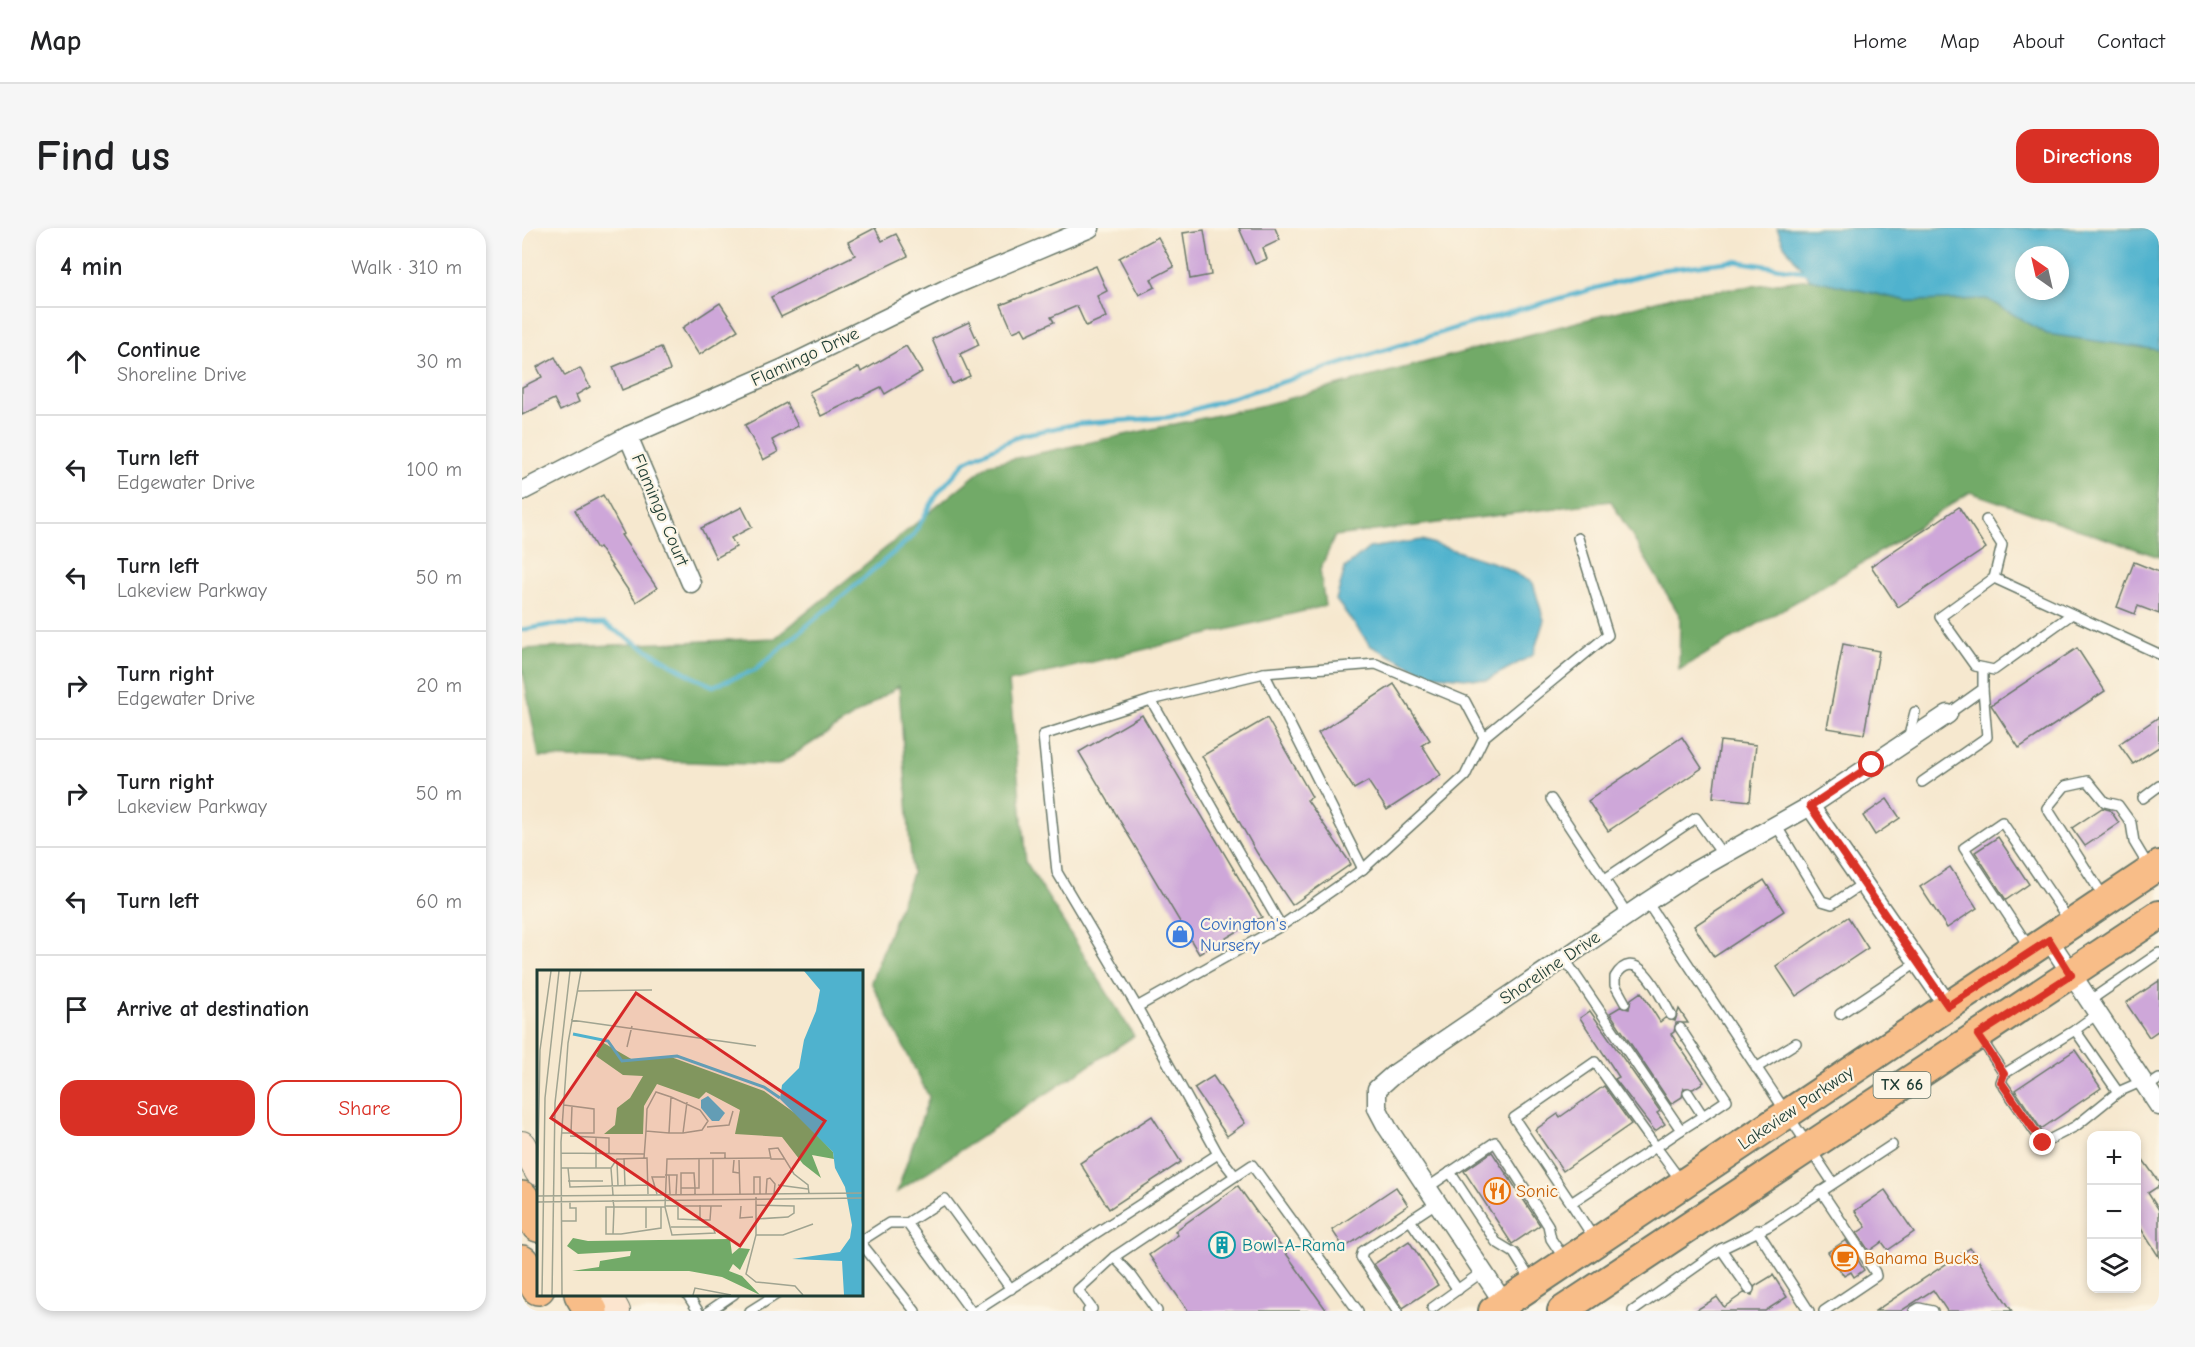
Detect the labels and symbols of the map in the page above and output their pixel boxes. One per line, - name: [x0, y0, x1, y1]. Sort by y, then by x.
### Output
- north arrow: [2015, 246, 2069, 300]
- street label: Flamingo Drive: [748, 323, 862, 391]
- street label: Flamingo Court: [627, 451, 693, 570]
- route start: [1858, 751, 1884, 777]
- place label: Covington's Nursery: [1200, 914, 1287, 956]
- shop icon: Covington's Nursery: [1165, 919, 1195, 949]
- street label: Shoreline Drive: [1496, 927, 1604, 1009]
- inset map: [537, 970, 862, 1296]
- street label: Lakeview Parkway: [1734, 1061, 1859, 1154]
- road number: TX 66: [1874, 1072, 1930, 1098]
- route end: [2029, 1129, 2055, 1155]
- restaurant icon: Sonic: [1482, 1176, 1512, 1206]
- place label: Sonic: [1516, 1181, 1558, 1202]
- building icon: Bowl-A-Rama: [1207, 1230, 1237, 1260]
- place label: Bowl-A-Rama: [1242, 1235, 1346, 1256]
- cafe icon: Bahama Bucks: [1830, 1243, 1860, 1273]
- place label: Bahama Bucks: [1864, 1248, 1979, 1269]

